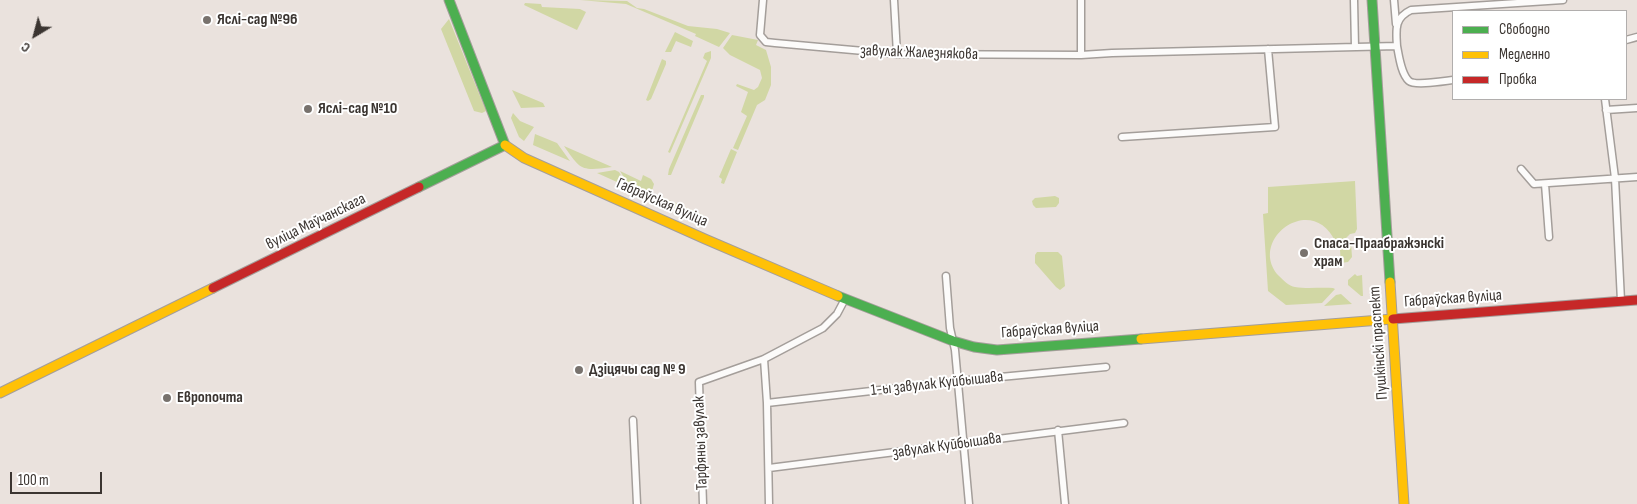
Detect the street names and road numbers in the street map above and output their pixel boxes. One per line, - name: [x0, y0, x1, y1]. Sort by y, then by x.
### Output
- street label: завулак Жалезнякова: [860, 41, 978, 65]
- street label: Габраўская вуліца: [613, 174, 711, 232]
- street label: вуліца Маўчанскага: [263, 190, 369, 254]
- street label: Пушкінскі праспект: [1365, 286, 1393, 400]
- street label: Габраўская вуліца: [1403, 286, 1503, 312]
- street label: Габраўская вуліца: [1000, 317, 1100, 343]
- street label: 1-ы завулак Куйбышава: [870, 367, 1004, 401]
- street label: Тарфяны завулак: [690, 396, 712, 490]
- street label: завулак Куйбышава: [891, 429, 1003, 463]

